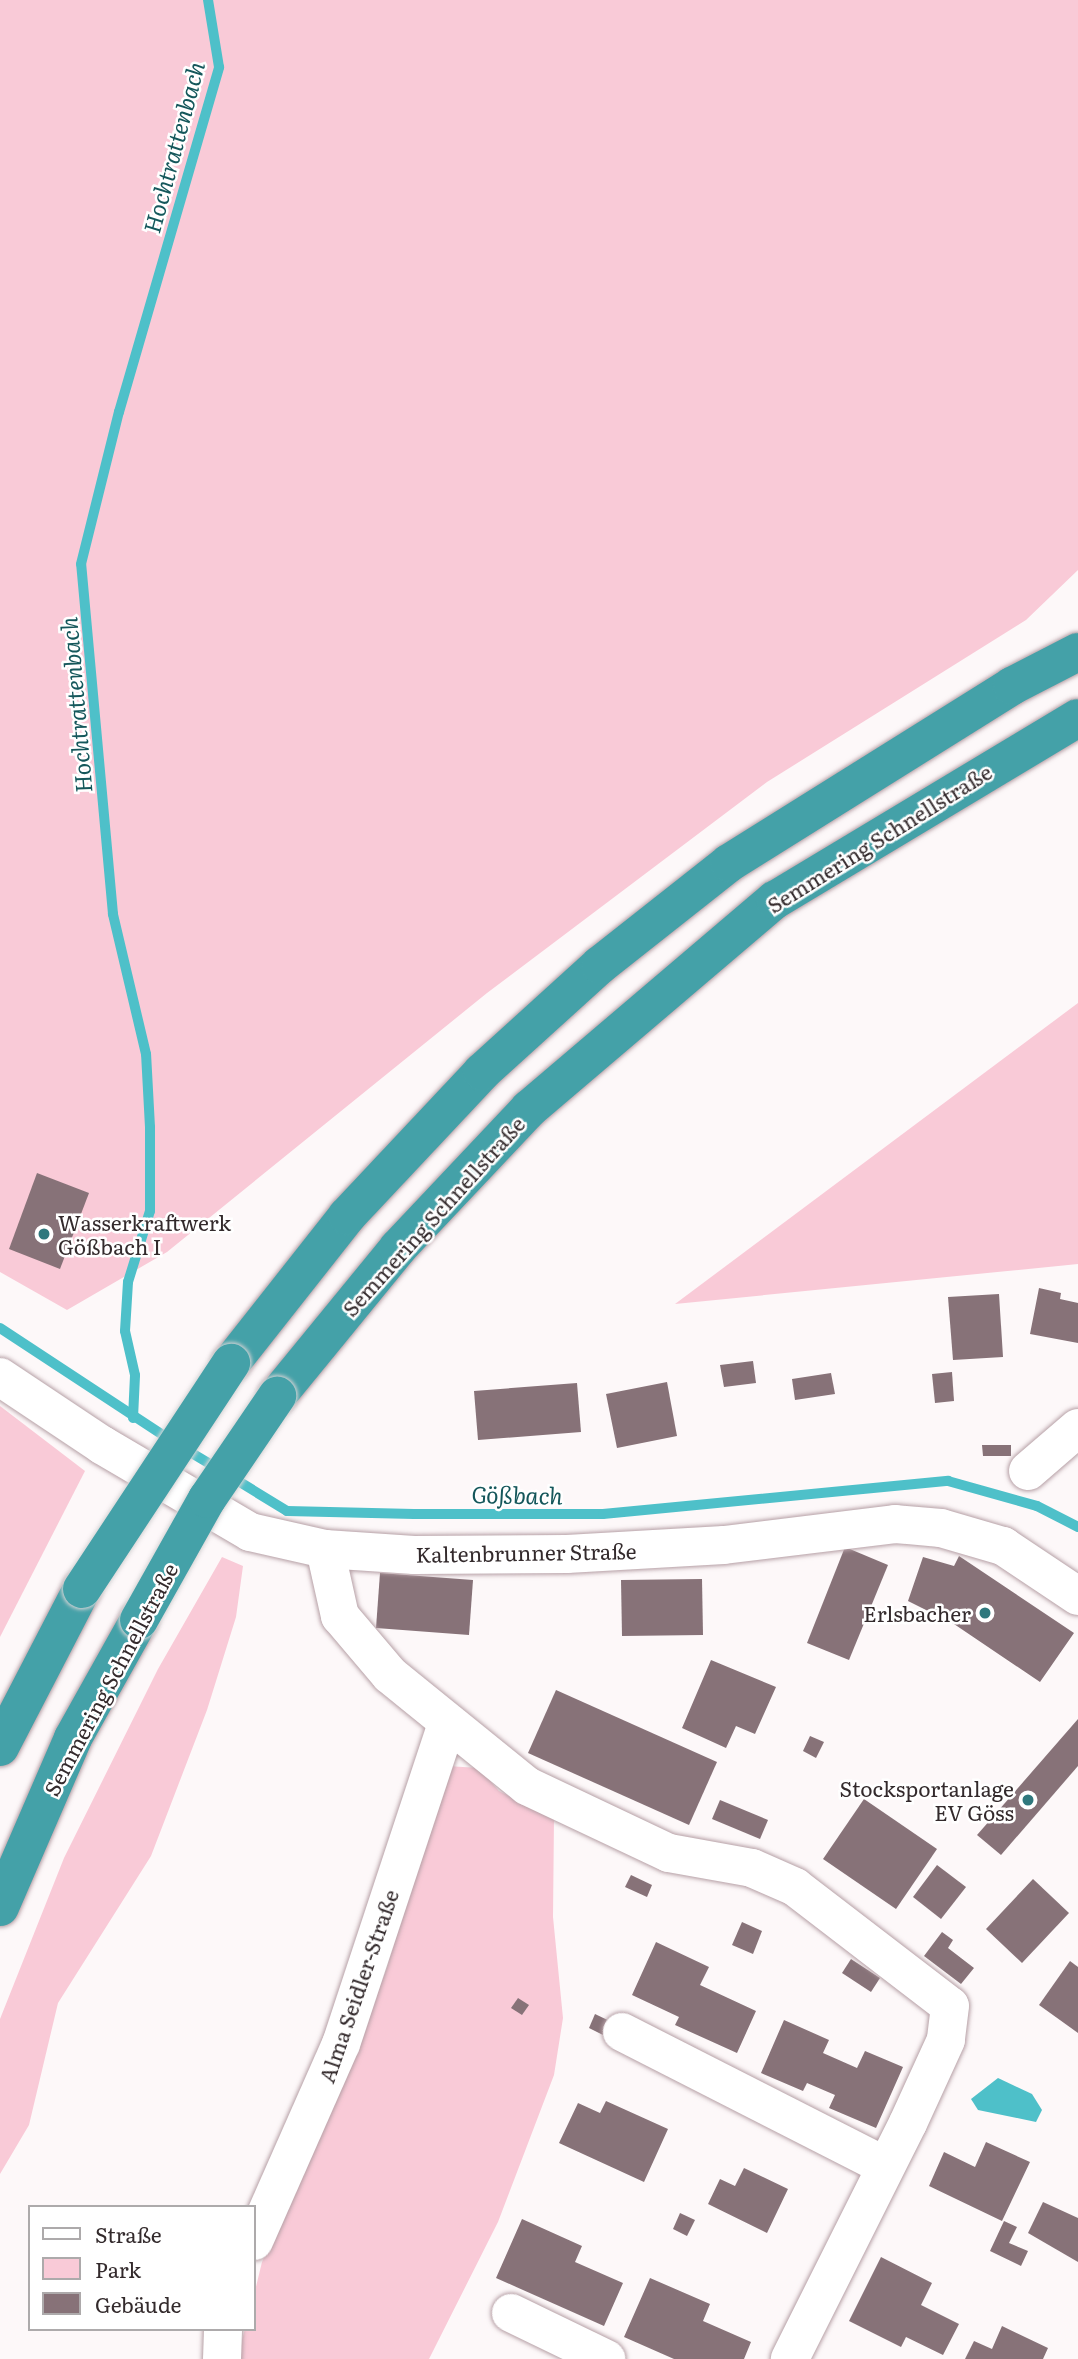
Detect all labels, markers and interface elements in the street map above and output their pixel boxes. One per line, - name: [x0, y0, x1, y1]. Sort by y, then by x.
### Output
- water label: Hochtrattenbach: [137, 58, 209, 236]
- water label: Hochtrattenbach: [54, 616, 96, 794]
- street label: Semmering Schnellstraße: [762, 758, 996, 918]
- street label: Semmering Schnellstraße: [337, 1111, 529, 1321]
- place label: Wasserkraftwerk Gößbach I: [58, 1209, 231, 1259]
- marker: Wasserkraftwerk Gößbach I: [36, 1226, 52, 1242]
- water label: Gößbach: [471, 1479, 563, 1509]
- street label: Kaltenbrunner Straße: [415, 1537, 637, 1567]
- street label: Semmering Schnellstraße: [38, 1558, 182, 1800]
- place label: Erlsbacher: [863, 1600, 971, 1626]
- marker: Erlsbacher: [977, 1605, 993, 1621]
- place label: Stocksportanlage EV Göss: [840, 1775, 1014, 1825]
- marker: Stocksportanlage EV Göss: [1020, 1792, 1036, 1808]
- street label: Alma Seidler-Straße: [313, 1886, 403, 2086]
- legend: [28, 2205, 256, 2331]
- text: Straße: [95, 2218, 162, 2249]
- text: Park: [95, 2253, 141, 2284]
- text: Gebäude: [95, 2288, 181, 2319]

